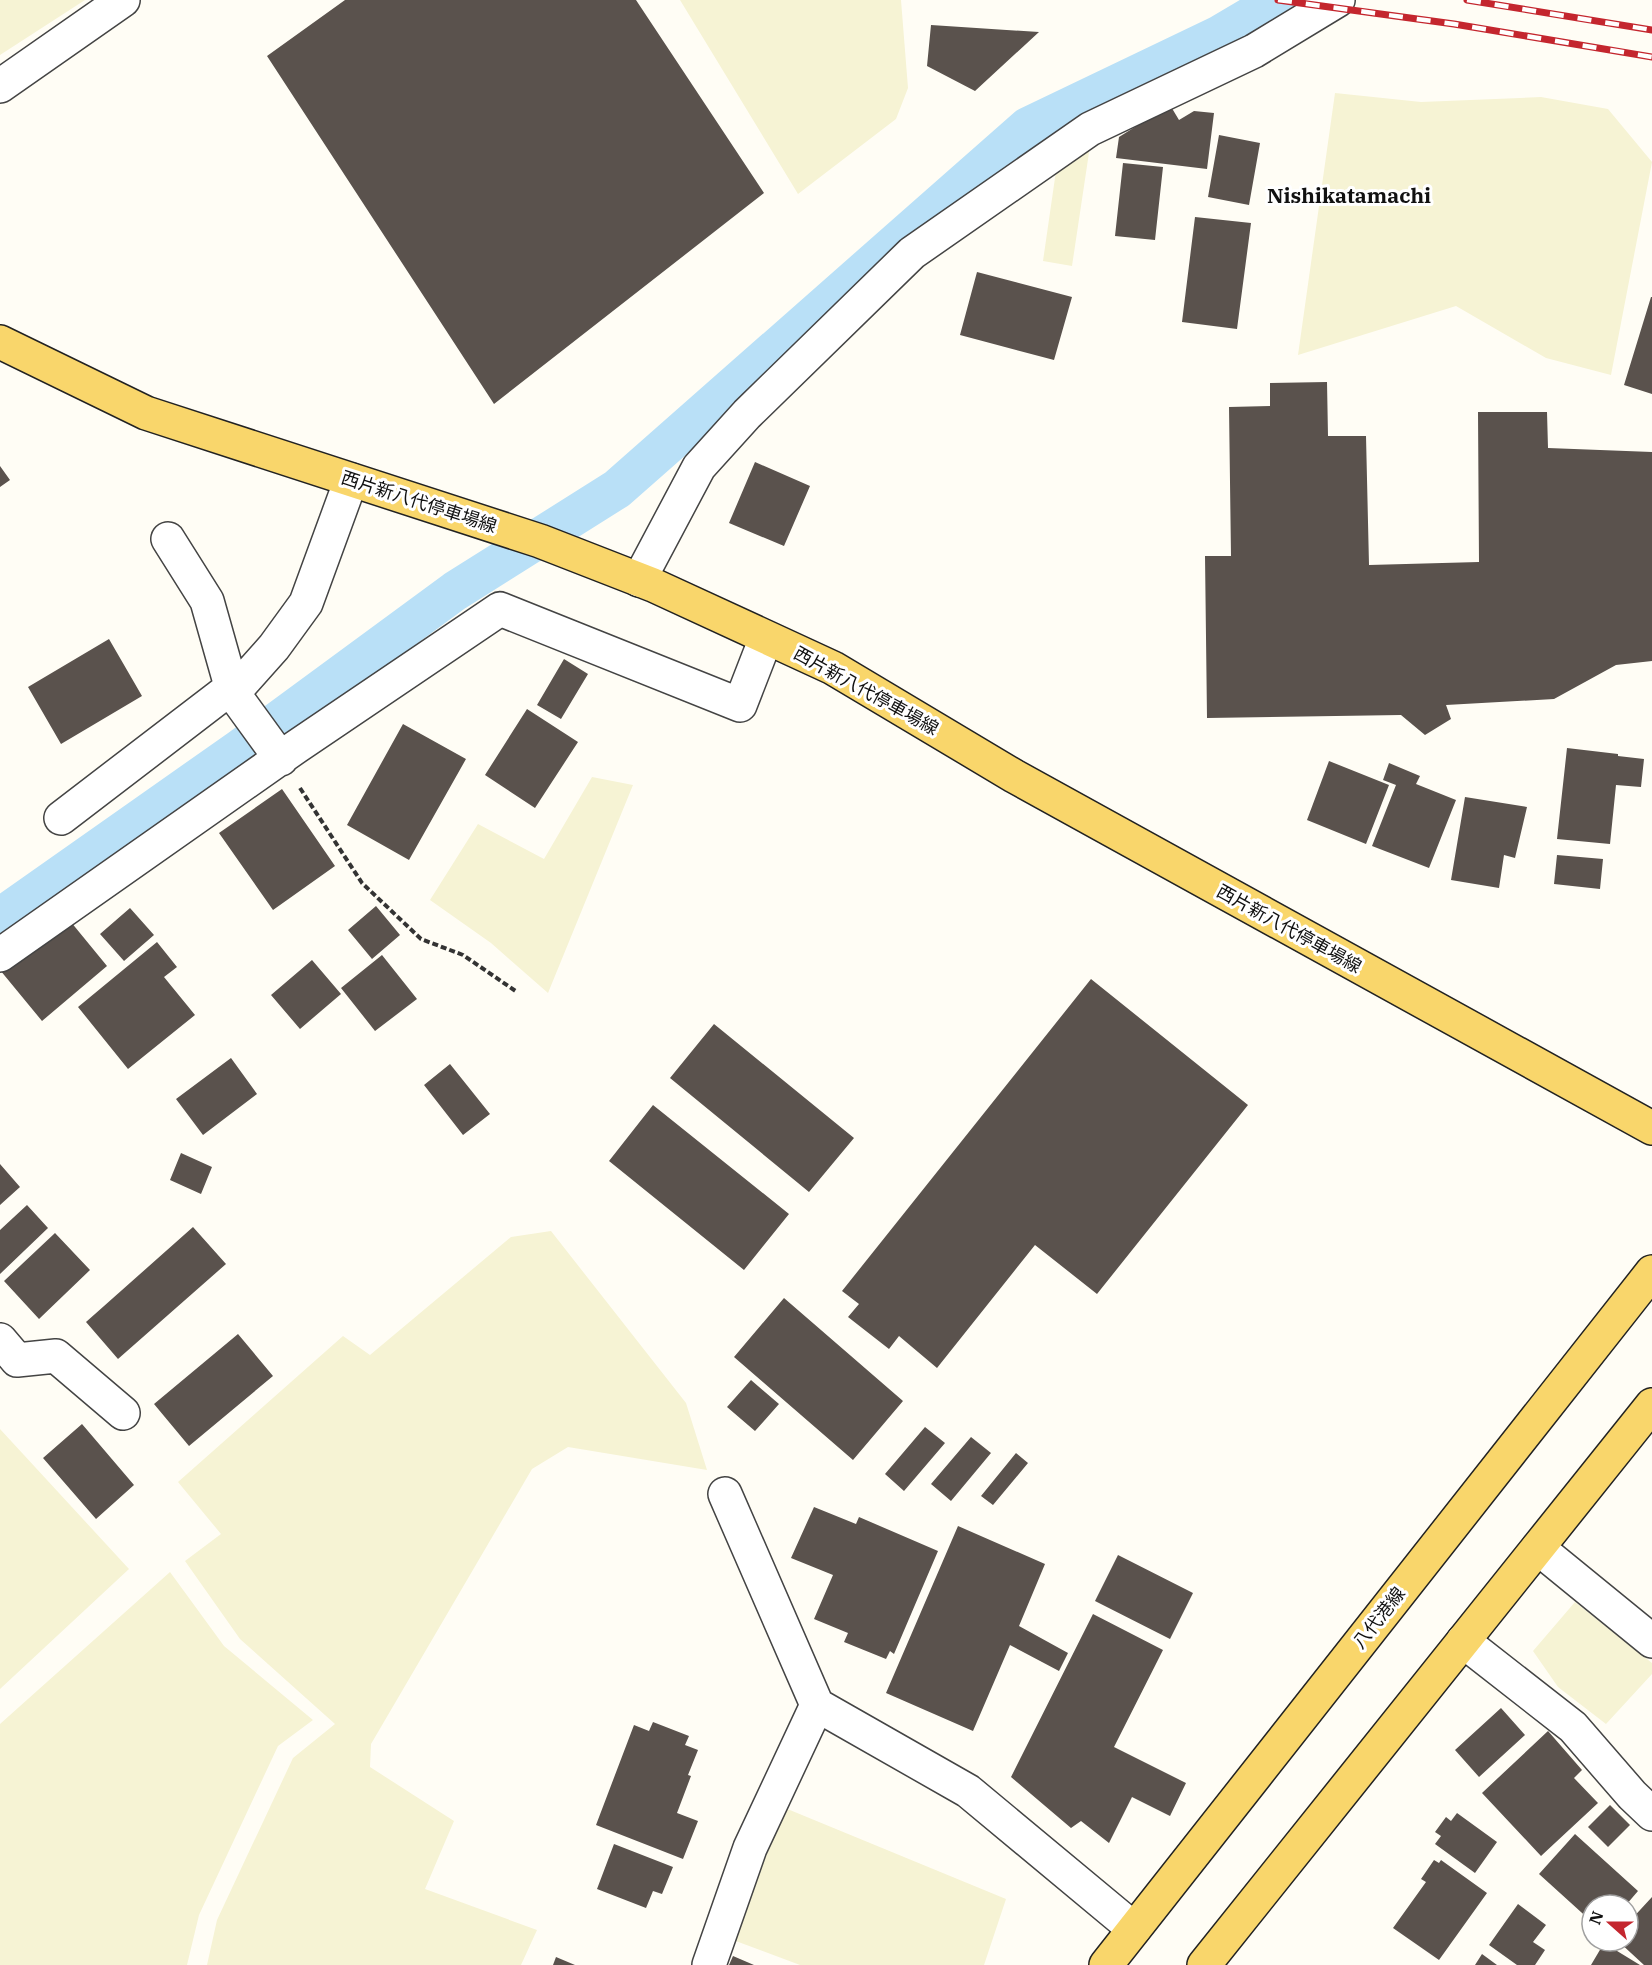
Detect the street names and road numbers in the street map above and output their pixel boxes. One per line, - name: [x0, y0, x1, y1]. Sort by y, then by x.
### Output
- street label: 西片新八代停車場線: [339, 466, 500, 537]
- street label: 西片新八代停車場線: [790, 641, 943, 740]
- street label: 西片新八代停車場線: [1213, 879, 1366, 978]
- street label: 八代港線: [1347, 1582, 1410, 1653]

